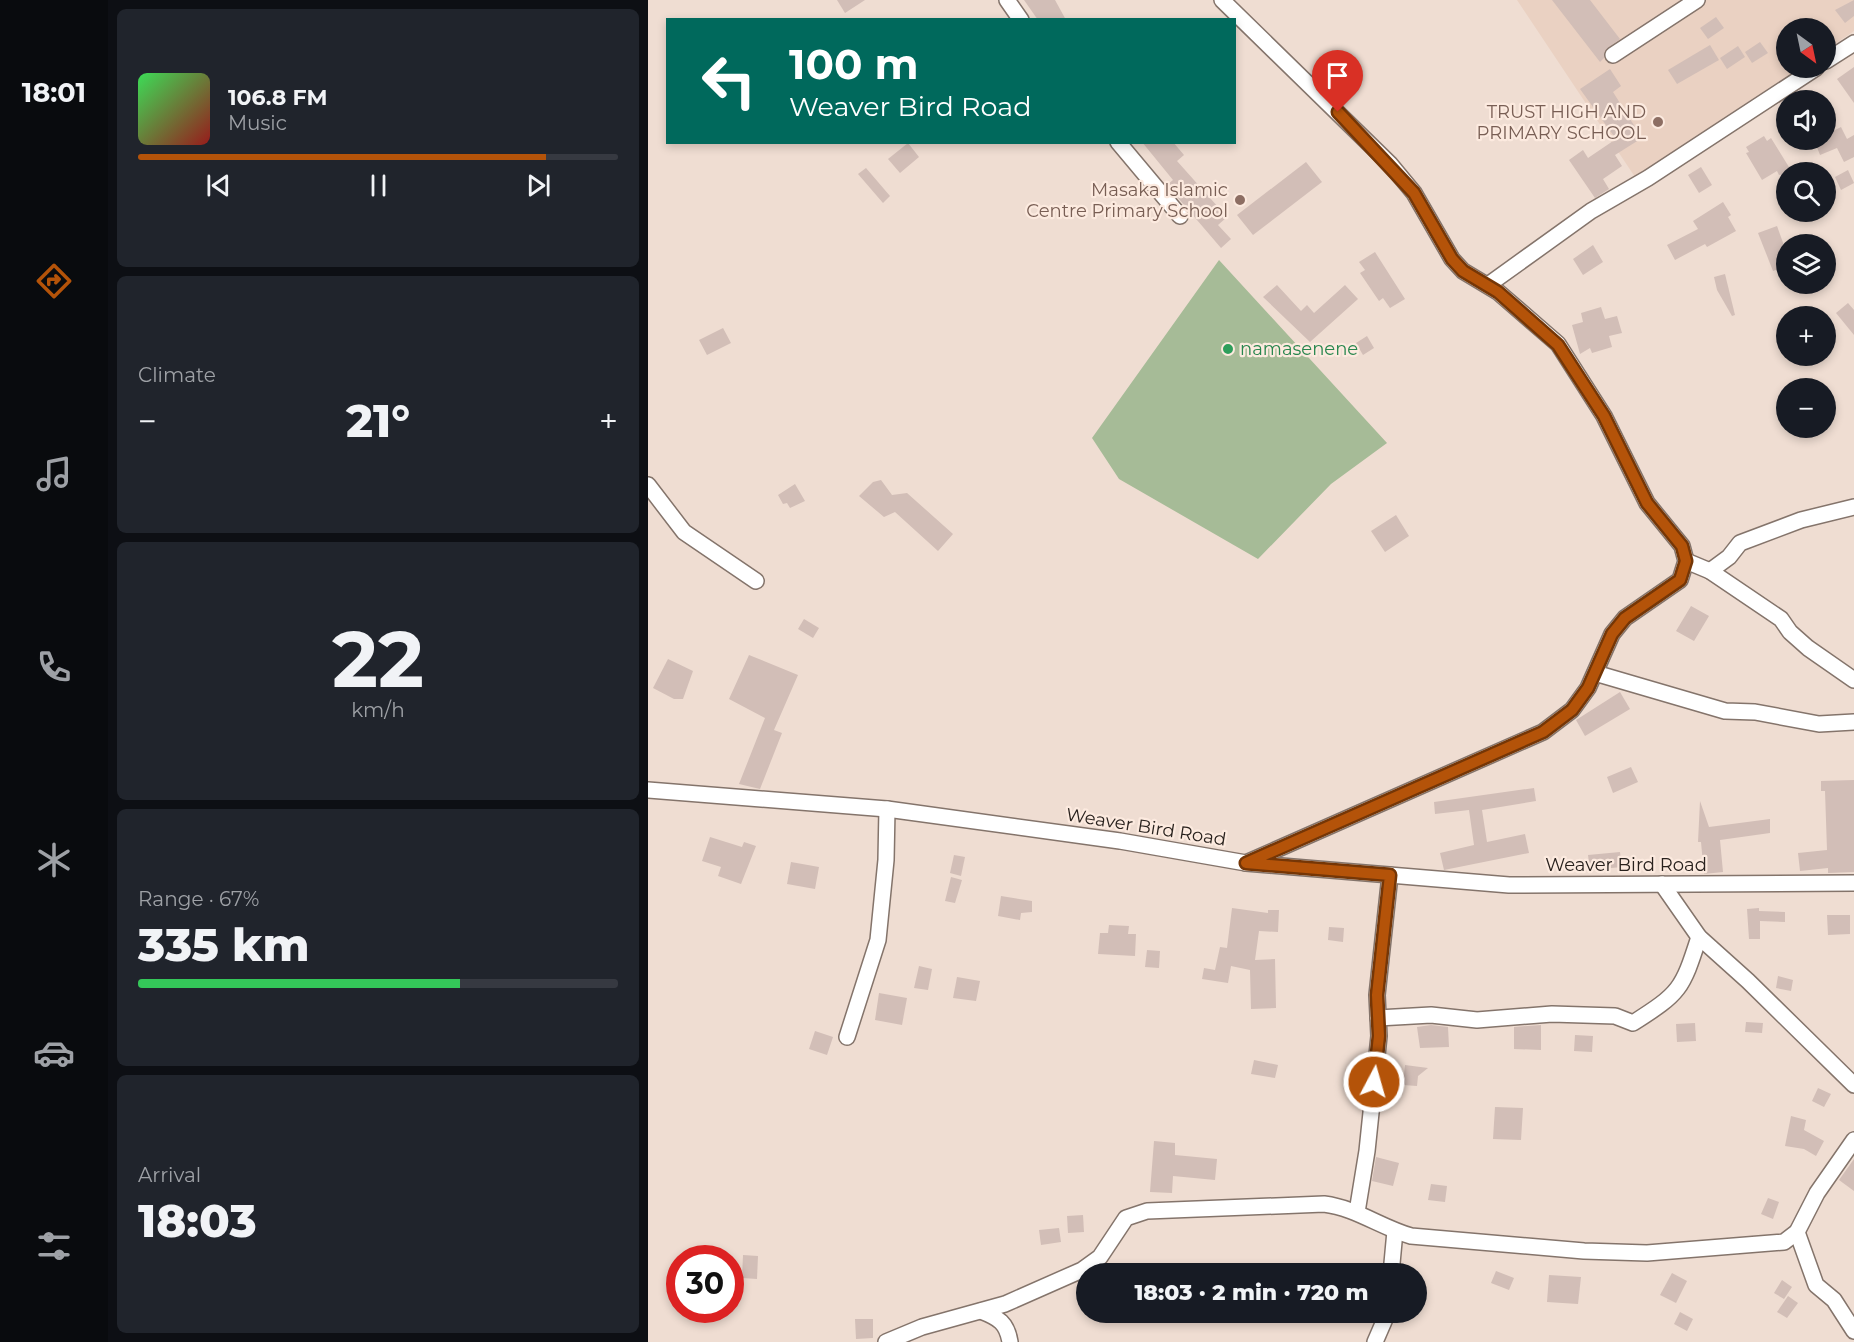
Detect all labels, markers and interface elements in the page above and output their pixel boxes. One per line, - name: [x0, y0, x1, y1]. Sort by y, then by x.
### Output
- north arrow: [1776, 18, 1836, 78]
- map controls: [1776, 18, 1836, 438]
- text: 100 m: [789, 38, 918, 90]
- icon: left: [690, 42, 768, 120]
- pin: [1312, 50, 1363, 112]
- icon: arrive: [1321, 59, 1354, 92]
- text: 18:01: [22, 76, 86, 109]
- text: 106.8 FM: [228, 84, 328, 111]
- text: Weaver Bird Road: [789, 90, 1032, 123]
- button: sound: [1776, 90, 1836, 150]
- place label: TRUST HIGH AND PRIMARY SCHOOL: [1476, 101, 1646, 144]
- text: Music: [228, 111, 287, 135]
- marker: TRUST HIGH AND PRIMARY SCHOOL: [1651, 115, 1665, 129]
- button: search: [1776, 162, 1836, 222]
- icon: previous: [202, 169, 235, 202]
- icon: pause: [362, 169, 395, 202]
- icon: next: [522, 169, 555, 202]
- place label: Masaka Islamic Centre Primary School: [1026, 179, 1228, 222]
- marker: Masaka Islamic Centre Primary School: [1233, 193, 1247, 207]
- button: layers: [1776, 234, 1836, 294]
- icon: directions: [33, 260, 75, 302]
- button: +: [1776, 306, 1836, 366]
- place label: namasenene: [1240, 338, 1358, 360]
- marker: namasenene: [1221, 342, 1235, 356]
- text: Climate: [138, 363, 216, 387]
- button: −: [1776, 378, 1836, 438]
- text: 21°: [346, 393, 410, 448]
- text: −: [138, 401, 157, 441]
- text: +: [599, 401, 618, 441]
- icon: music: [33, 453, 75, 495]
- text: 22: [332, 611, 424, 707]
- icon: phone: [33, 646, 75, 688]
- text: km/h: [351, 698, 405, 722]
- street label: Weaver Bird Road: [1064, 803, 1228, 851]
- icon: climate: [33, 839, 75, 881]
- street label: Weaver Bird Road: [1545, 854, 1707, 876]
- text: Range · 67%: [138, 887, 259, 911]
- text: 335 km: [138, 917, 309, 972]
- icon: car: [33, 1032, 75, 1074]
- position arrow: [1342, 1050, 1406, 1114]
- text: Arrival: [138, 1163, 201, 1187]
- text: 18:03: [138, 1193, 257, 1248]
- icon: filters: [33, 1225, 75, 1267]
- speed limit sign: 30: [666, 1245, 744, 1323]
- text: 18:03 · 2 min · 720 m: [1134, 1279, 1369, 1306]

